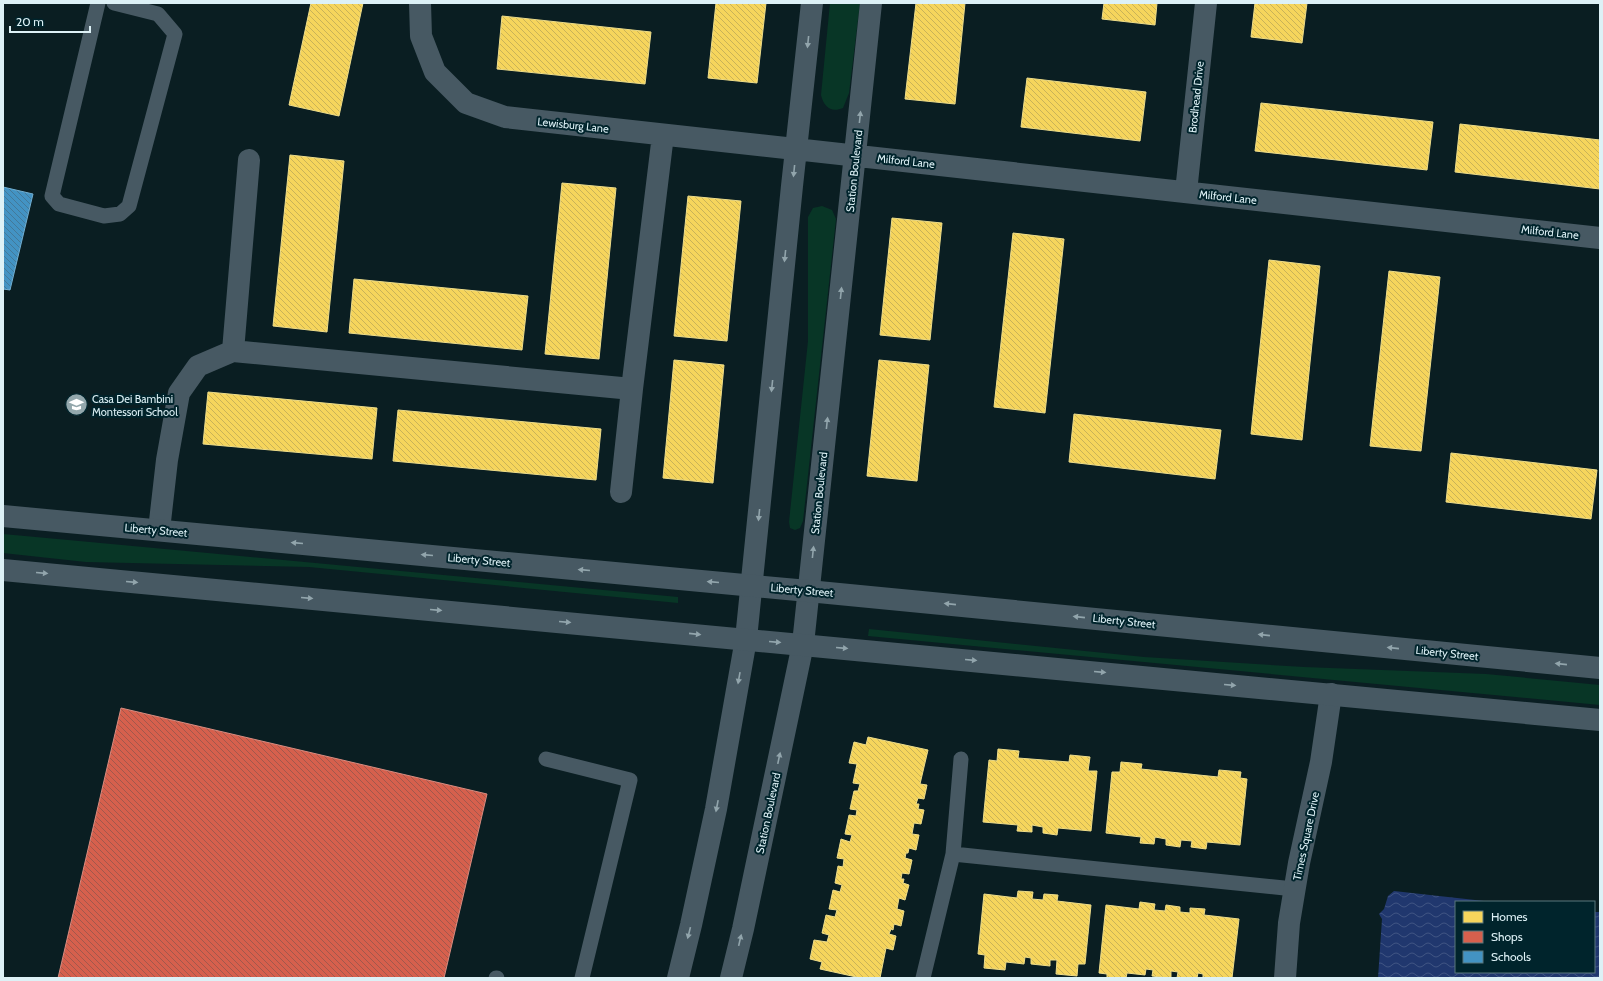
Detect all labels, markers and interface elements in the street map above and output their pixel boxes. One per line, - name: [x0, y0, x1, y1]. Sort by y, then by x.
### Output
- scale bar: [10, 8, 90, 34]
- text: 20 m: [16, 14, 44, 29]
- one-way arrow: [805, 36, 811, 48]
- street label: Brodhead Drive: [1185, 60, 1207, 134]
- one-way arrow: [856, 111, 863, 123]
- street label: Lewisburg Lane: [537, 114, 610, 136]
- street label: Station Boulevard: [843, 129, 865, 213]
- street label: Milford Lane: [877, 151, 936, 171]
- one-way arrow: [791, 165, 797, 177]
- street label: Milford Lane: [1199, 187, 1258, 207]
- street label: Milford Lane: [1521, 222, 1580, 242]
- one-way arrow: [782, 250, 788, 262]
- one-way arrow: [837, 287, 844, 299]
- one-way arrow: [769, 380, 775, 392]
- school or university icon: Casa Dei Bambini Montessori School: [64, 392, 90, 418]
- place label: Casa Dei Bambini Montessori School: [92, 392, 178, 419]
- one-way arrow: [823, 417, 830, 429]
- street label: Station Boulevard: [808, 451, 830, 535]
- one-way arrow: [756, 509, 762, 521]
- street label: Liberty Street: [124, 520, 188, 540]
- one-way arrow: [291, 540, 303, 547]
- one-way arrow: [809, 546, 816, 558]
- street label: Liberty Street: [447, 550, 511, 570]
- one-way arrow: [421, 552, 433, 559]
- one-way arrow: [578, 567, 590, 573]
- one-way arrow: [36, 570, 48, 577]
- one-way arrow: [126, 578, 138, 585]
- one-way arrow: [707, 579, 720, 585]
- street label: Liberty Street: [770, 580, 834, 600]
- one-way arrow: [301, 595, 313, 601]
- one-way arrow: [943, 601, 956, 608]
- one-way arrow: [430, 607, 442, 613]
- street label: Liberty Street: [1092, 611, 1156, 631]
- one-way arrow: [1073, 614, 1085, 620]
- one-way arrow: [559, 619, 571, 626]
- one-way arrow: [689, 631, 701, 638]
- one-way arrow: [1258, 632, 1270, 638]
- one-way arrow: [769, 638, 781, 645]
- street label: Liberty Street: [1415, 643, 1479, 663]
- one-way arrow: [1387, 644, 1399, 651]
- one-way arrow: [836, 645, 848, 651]
- one-way arrow: [965, 657, 977, 664]
- one-way arrow: [1555, 661, 1567, 667]
- one-way arrow: [1094, 669, 1107, 676]
- one-way arrow: [736, 672, 742, 684]
- one-way arrow: [1224, 681, 1236, 688]
- one-way arrow: [777, 752, 783, 764]
- street label: Station Boulevard: [753, 771, 783, 855]
- street label: Times Square Drive: [1290, 790, 1322, 882]
- one-way arrow: [713, 800, 719, 812]
- legend: [1455, 901, 1595, 973]
- text: Homes: [1491, 909, 1528, 924]
- one-way arrow: [686, 927, 692, 939]
- text: Shops: [1491, 929, 1523, 944]
- one-way arrow: [738, 934, 744, 946]
- text: Schools: [1491, 949, 1531, 964]

